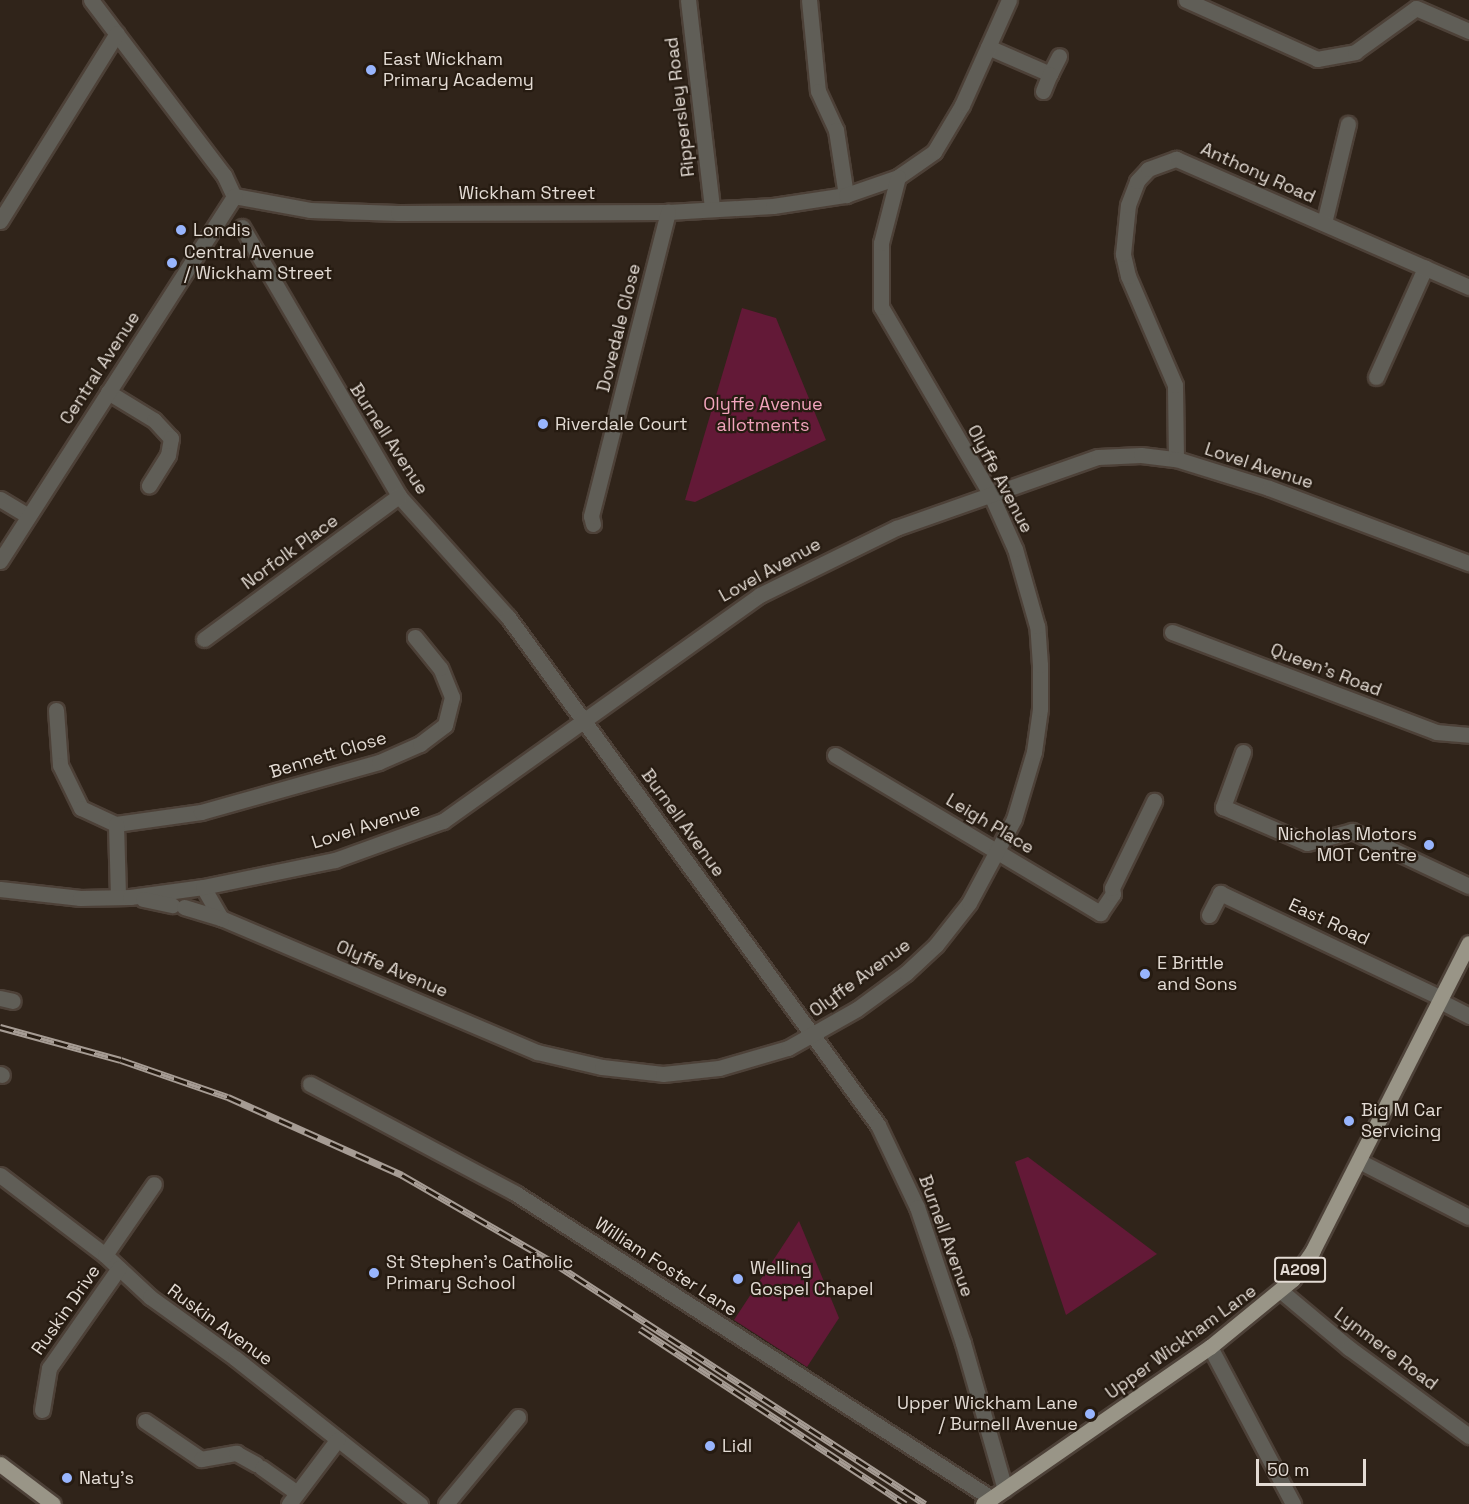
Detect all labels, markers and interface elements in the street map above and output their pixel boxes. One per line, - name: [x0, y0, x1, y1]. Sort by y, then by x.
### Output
- street label: Rippersley Road: [661, 36, 699, 178]
- place label: East Wickham Primary Academy: [383, 49, 534, 92]
- marker: East Wickham Primary Academy: [364, 63, 378, 77]
- street label: Anthony Road: [1197, 138, 1319, 208]
- street label: Wickham Street: [458, 182, 596, 204]
- place label: Londis: [193, 219, 250, 241]
- marker: Londis: [174, 223, 188, 237]
- place label: Central Avenue / Wickham Street: [184, 242, 332, 284]
- marker: Central Avenue / Wickham Street: [165, 256, 179, 270]
- street label: Dovedale Close: [593, 262, 645, 394]
- street label: Central Avenue: [55, 307, 145, 429]
- street label: Burnell Avenue: [345, 379, 433, 499]
- park label: Olyffe Avenue allotments: [703, 394, 823, 436]
- place label: Riverdale Court: [555, 413, 688, 435]
- marker: Riverdale Court: [536, 417, 550, 431]
- street label: Olyffe Avenue: [962, 421, 1038, 537]
- street label: Lovel Avenue: [1202, 438, 1316, 494]
- street label: Norfolk Place: [238, 510, 342, 594]
- street label: Lovel Avenue: [715, 533, 825, 607]
- street label: Queen's Road: [1267, 639, 1385, 701]
- street label: Bennett Close: [267, 727, 389, 783]
- street label: Burnell Avenue: [637, 765, 729, 881]
- street label: Leigh Place: [942, 789, 1038, 859]
- street label: Lovel Avenue: [309, 798, 423, 854]
- place label: Nicholas Motors MOT Centre: [1277, 824, 1417, 866]
- marker: Nicholas Motors MOT Centre: [1422, 838, 1436, 852]
- street label: East Road: [1285, 894, 1373, 950]
- street label: Olyffe Avenue: [805, 934, 915, 1022]
- street label: Olyffe Avenue: [333, 936, 451, 1002]
- place label: E Brittle and Sons: [1157, 953, 1237, 996]
- marker: E Brittle and Sons: [1138, 967, 1152, 981]
- place label: Big M Car Servicing: [1361, 1100, 1442, 1142]
- marker: Big M Car Servicing: [1342, 1114, 1356, 1128]
- street label: Burnell Avenue: [914, 1172, 978, 1300]
- street label: William Foster Lane: [591, 1213, 741, 1321]
- place label: St Stephen's Catholic Primary School: [386, 1252, 573, 1294]
- road number: A209: [1273, 1257, 1327, 1283]
- place label: Welling Gospel Chapel: [750, 1258, 873, 1300]
- street label: Ruskin Drive: [27, 1261, 105, 1359]
- marker: St Stephen's Catholic Primary School: [367, 1266, 381, 1280]
- marker: Welling Gospel Chapel: [731, 1272, 745, 1286]
- street label: Ruskin Avenue: [163, 1279, 277, 1371]
- street label: Upper Wickham Lane: [1101, 1280, 1261, 1404]
- street label: Lynmere Road: [1330, 1303, 1442, 1395]
- place label: Upper Wickham Lane / Burnell Avenue: [897, 1393, 1078, 1436]
- marker: Upper Wickham Lane / Burnell Avenue: [1083, 1407, 1097, 1421]
- place label: Lidl: [722, 1435, 752, 1457]
- marker: Lidl: [703, 1439, 717, 1453]
- scale bar: [1259, 1447, 1368, 1485]
- text: 50 m: [1267, 1458, 1309, 1481]
- place label: Naty's: [79, 1467, 134, 1489]
- marker: Naty's: [60, 1471, 74, 1485]

